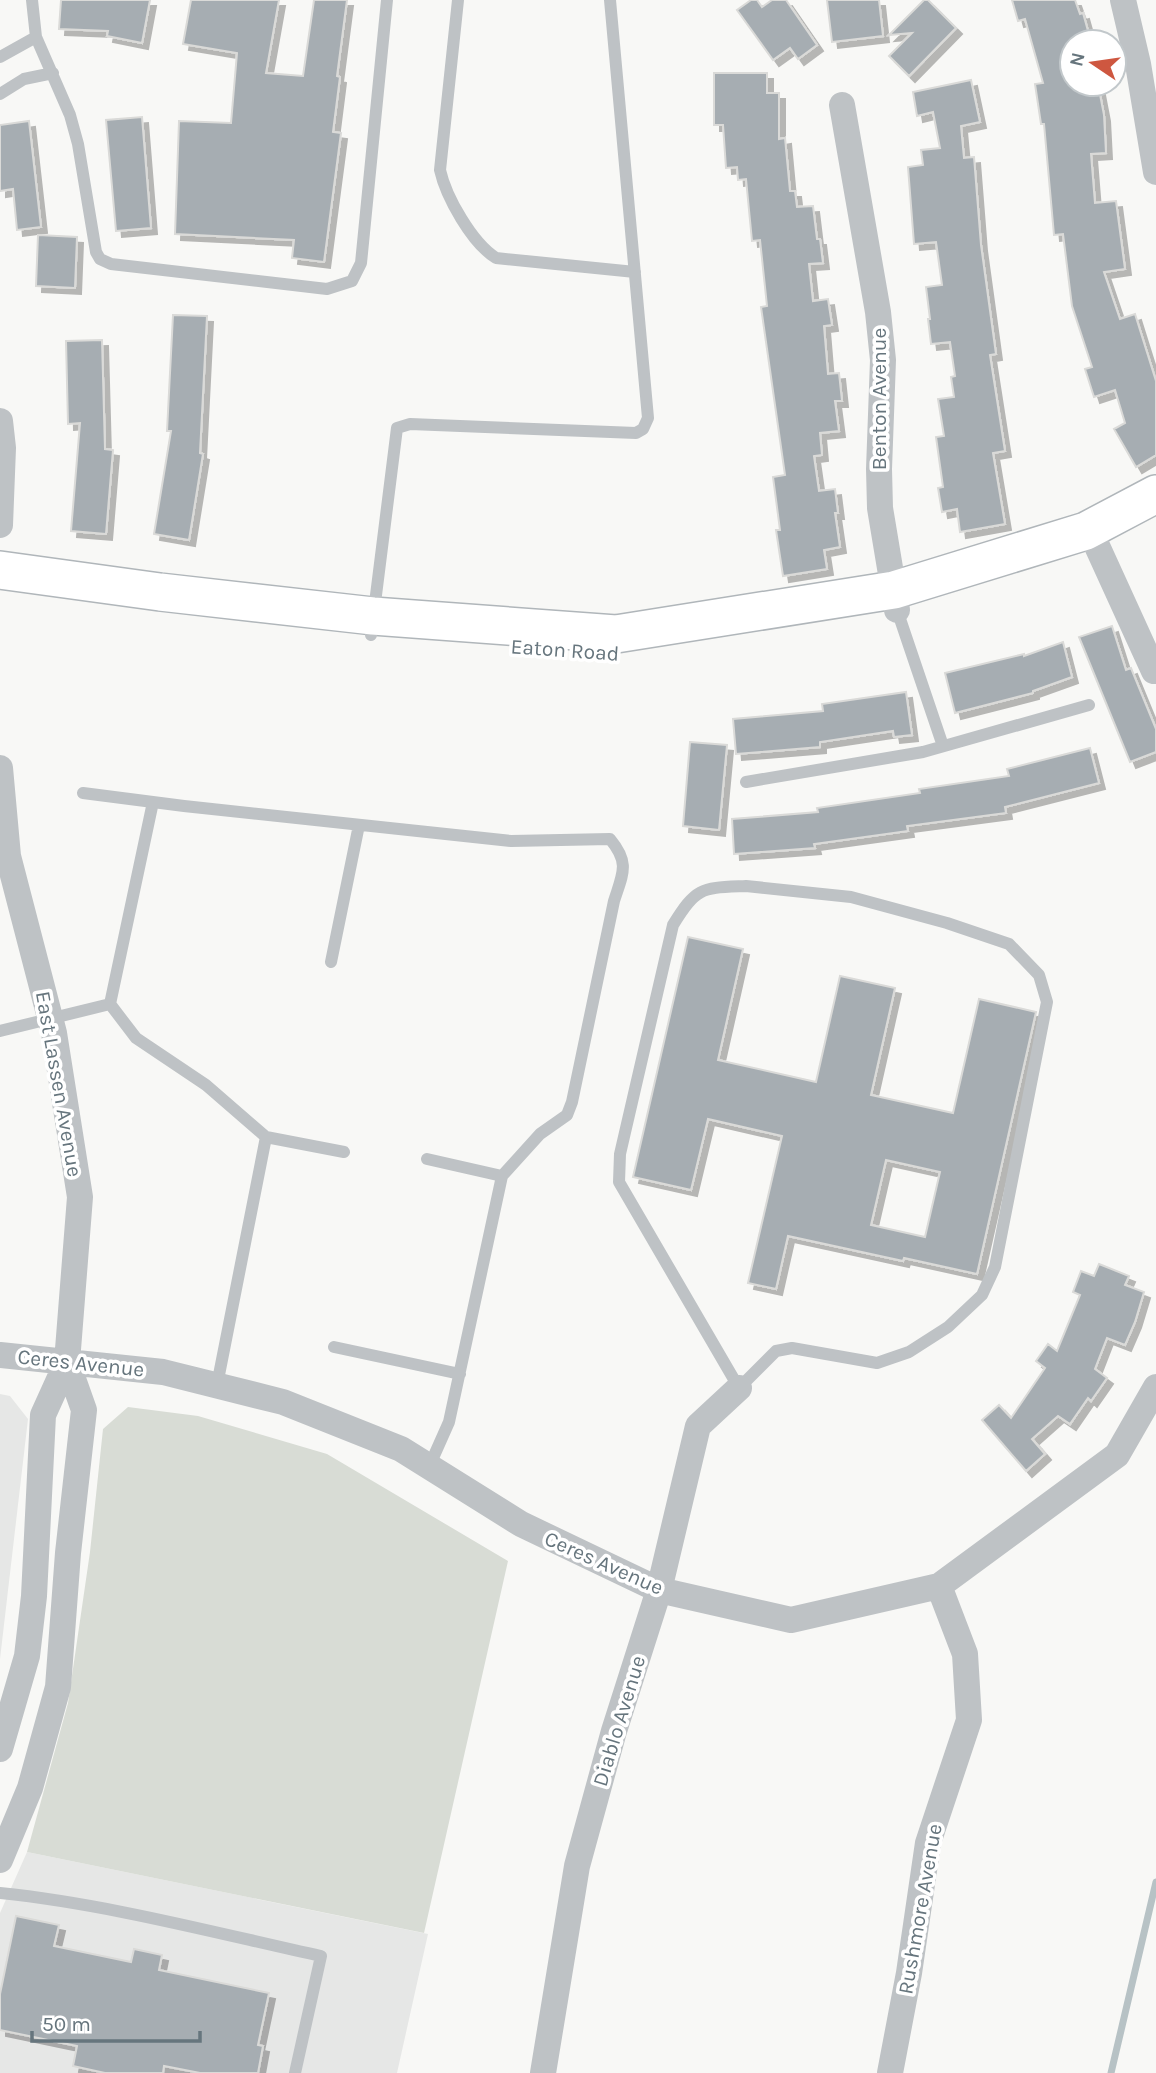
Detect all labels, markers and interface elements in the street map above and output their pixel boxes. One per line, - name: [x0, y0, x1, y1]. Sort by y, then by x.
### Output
- north arrow: [1058, 28, 1128, 98]
- text: N: [1065, 50, 1090, 69]
- street label: Benton Avenue: [867, 328, 891, 470]
- street label: Eaton Road: [510, 634, 620, 666]
- street label: East Lassen Avenue: [31, 989, 87, 1179]
- street label: Ceres Avenue: [17, 1344, 145, 1382]
- street label: Ceres Avenue: [541, 1526, 667, 1600]
- street label: Diablo Avenue: [588, 1653, 650, 1789]
- street label: Rushmore Avenue: [893, 1822, 947, 1996]
- scale bar: [32, 2000, 200, 2044]
- text: 50 m: [42, 2012, 91, 2036]

